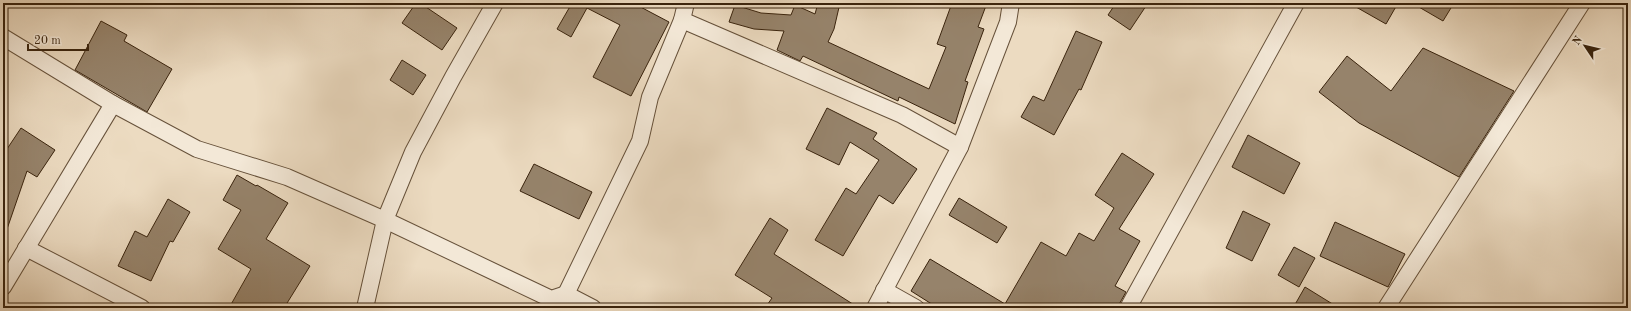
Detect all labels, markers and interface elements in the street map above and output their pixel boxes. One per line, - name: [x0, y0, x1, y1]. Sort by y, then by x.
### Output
- scale bar: [28, 26, 88, 52]
- north arrow: [1565, 26, 1605, 66]
- text: N: [1571, 34, 1585, 48]
- text: 20 m: [34, 35, 61, 47]

